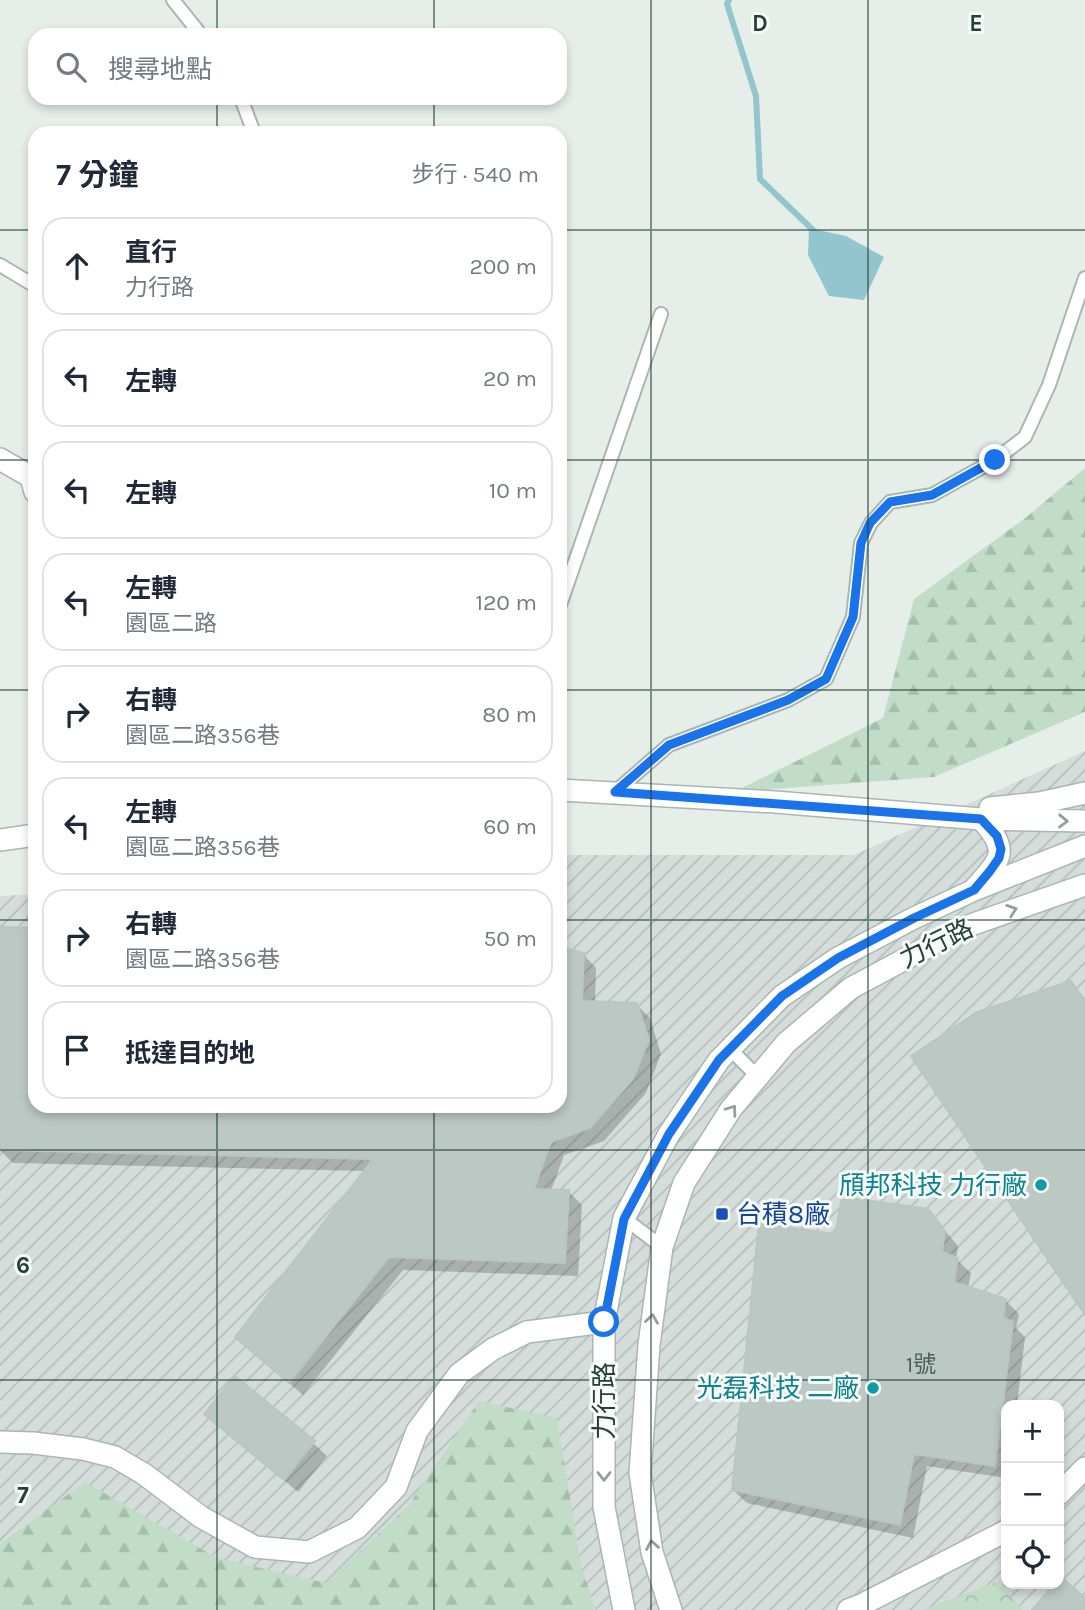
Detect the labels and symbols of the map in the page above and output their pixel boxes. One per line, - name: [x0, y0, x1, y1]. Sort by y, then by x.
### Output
- text: D: [752, 10, 768, 37]
- text: E: [969, 10, 983, 37]
- route end: [979, 444, 1010, 475]
- one-way arrow: [1058, 813, 1069, 828]
- one-way arrow: [1005, 904, 1017, 918]
- street label: 力行路: [894, 912, 978, 974]
- one-way arrow: [724, 1105, 736, 1117]
- place label: 頎邦科技 力行廠: [839, 1170, 1027, 1201]
- marker: 頎邦科技 力行廠: [1033, 1177, 1049, 1193]
- place label: 台積8廠: [736, 1199, 830, 1230]
- marker: 台積8廠: [714, 1206, 730, 1222]
- text: 6: [16, 1252, 30, 1279]
- route start: [588, 1306, 619, 1337]
- one-way arrow: [645, 1313, 660, 1324]
- house number: 1號: [906, 1351, 936, 1378]
- street label: 力行路: [589, 1362, 620, 1440]
- place label: 光磊科技 二廠: [697, 1373, 859, 1404]
- marker: 光磊科技 二廠: [865, 1380, 881, 1396]
- one-way arrow: [596, 1471, 612, 1482]
- text: 7: [17, 1482, 29, 1509]
- one-way arrow: [645, 1539, 660, 1551]

